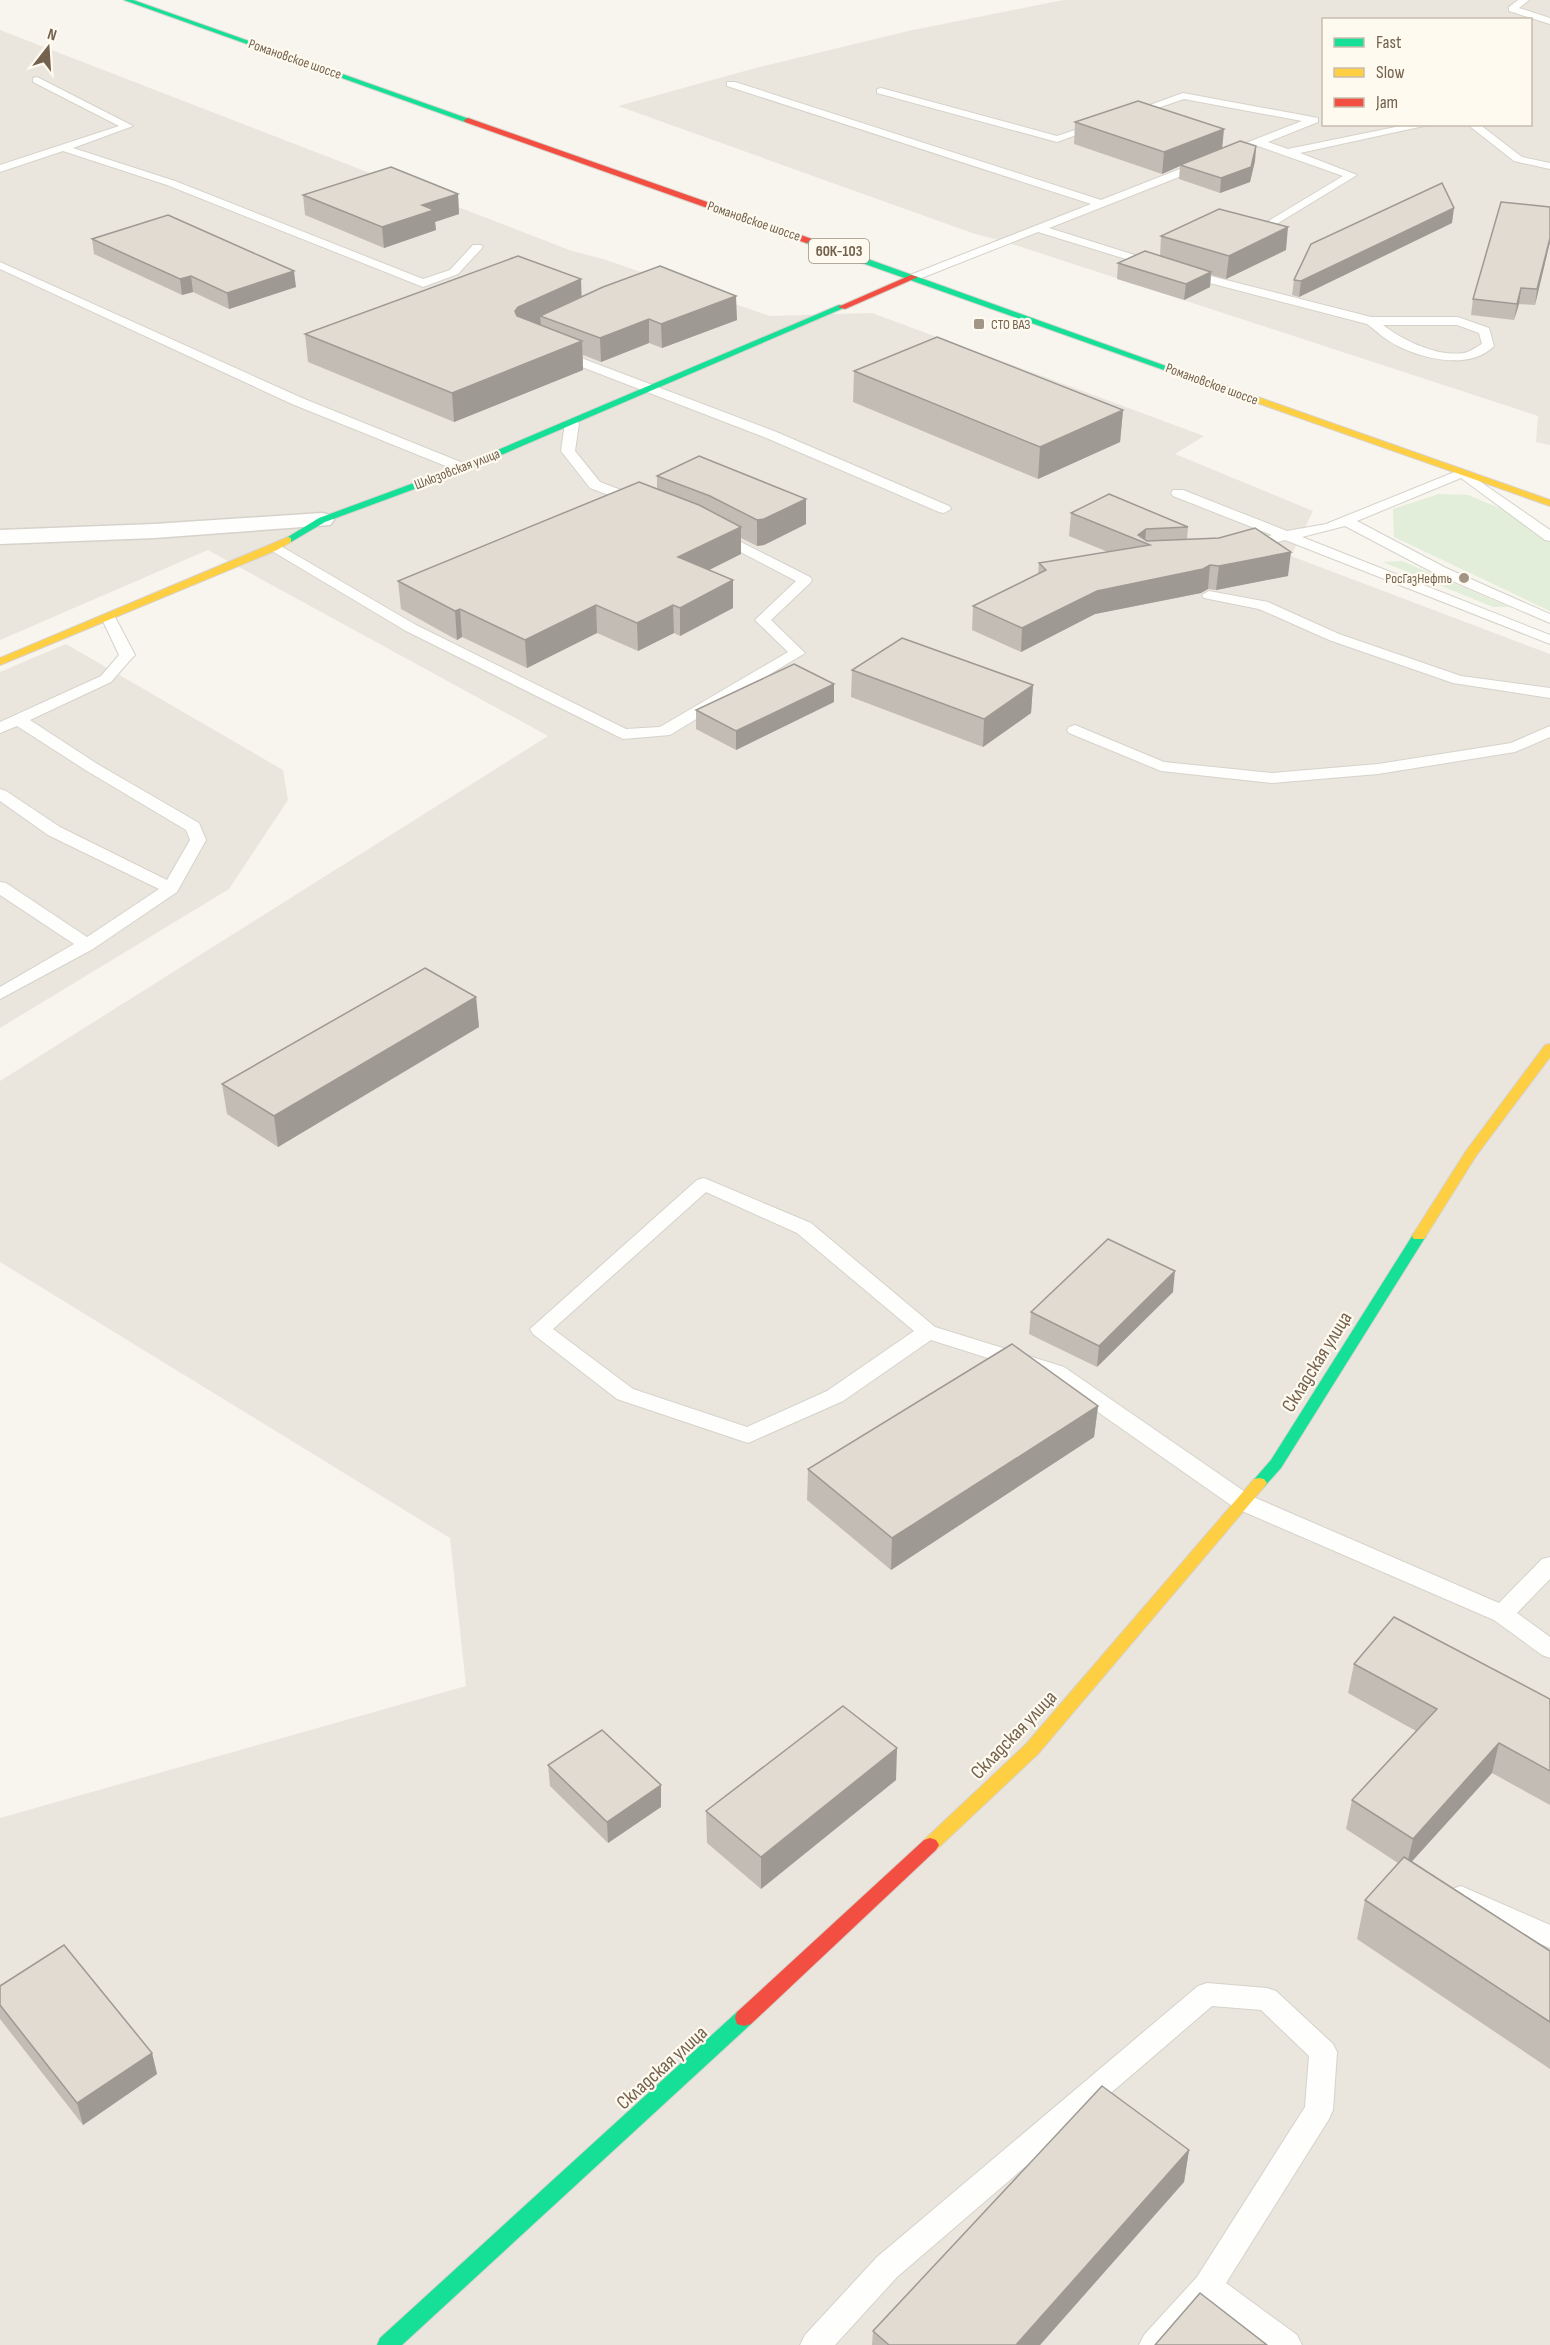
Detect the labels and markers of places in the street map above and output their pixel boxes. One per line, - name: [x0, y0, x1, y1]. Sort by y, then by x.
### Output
- place label: СТО ВАЗ: [991, 316, 1031, 333]
- marker: СТО ВАЗ: [972, 317, 986, 331]
- place label: РосГазНефть: [1385, 570, 1452, 587]
- marker: РосГазНефть: [1457, 571, 1471, 585]

